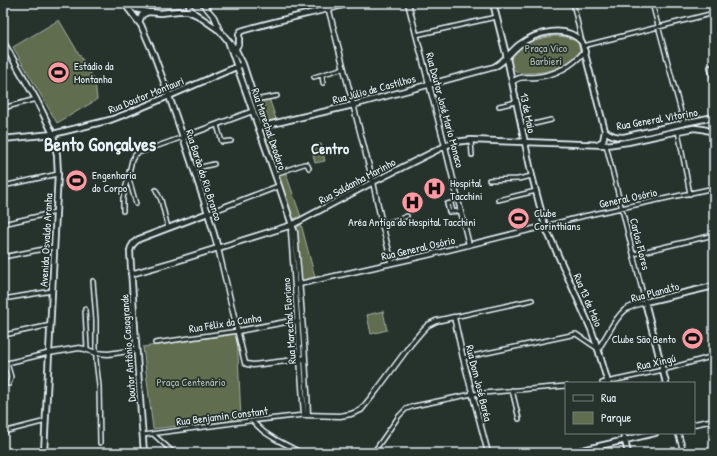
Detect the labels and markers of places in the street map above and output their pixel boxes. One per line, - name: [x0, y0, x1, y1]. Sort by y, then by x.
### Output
- sports icon: Estádio da Montanha: [46, 59, 72, 85]
- place label: Estádio da Montanha: [74, 59, 114, 86]
- sports icon: Engenharia do Corpo: [64, 168, 90, 194]
- place label: Engenharia do Corpo: [92, 168, 137, 195]
- hospital icon: Hospital Tacchini: [422, 176, 448, 202]
- place label: Hospital Tacchini: [450, 176, 483, 203]
- hospital icon: Aréa Antiga do Hospital Tacchini: [399, 189, 425, 215]
- sports icon: Clube Corinthians: [506, 206, 532, 232]
- place label: Clube Corinthians: [534, 206, 581, 233]
- place label: Aréa Antiga do Hospital Tacchini: [348, 215, 476, 229]
- sports icon: Clube São Bento: [679, 326, 705, 352]
- place label: Clube São Bento: [612, 332, 677, 346]

